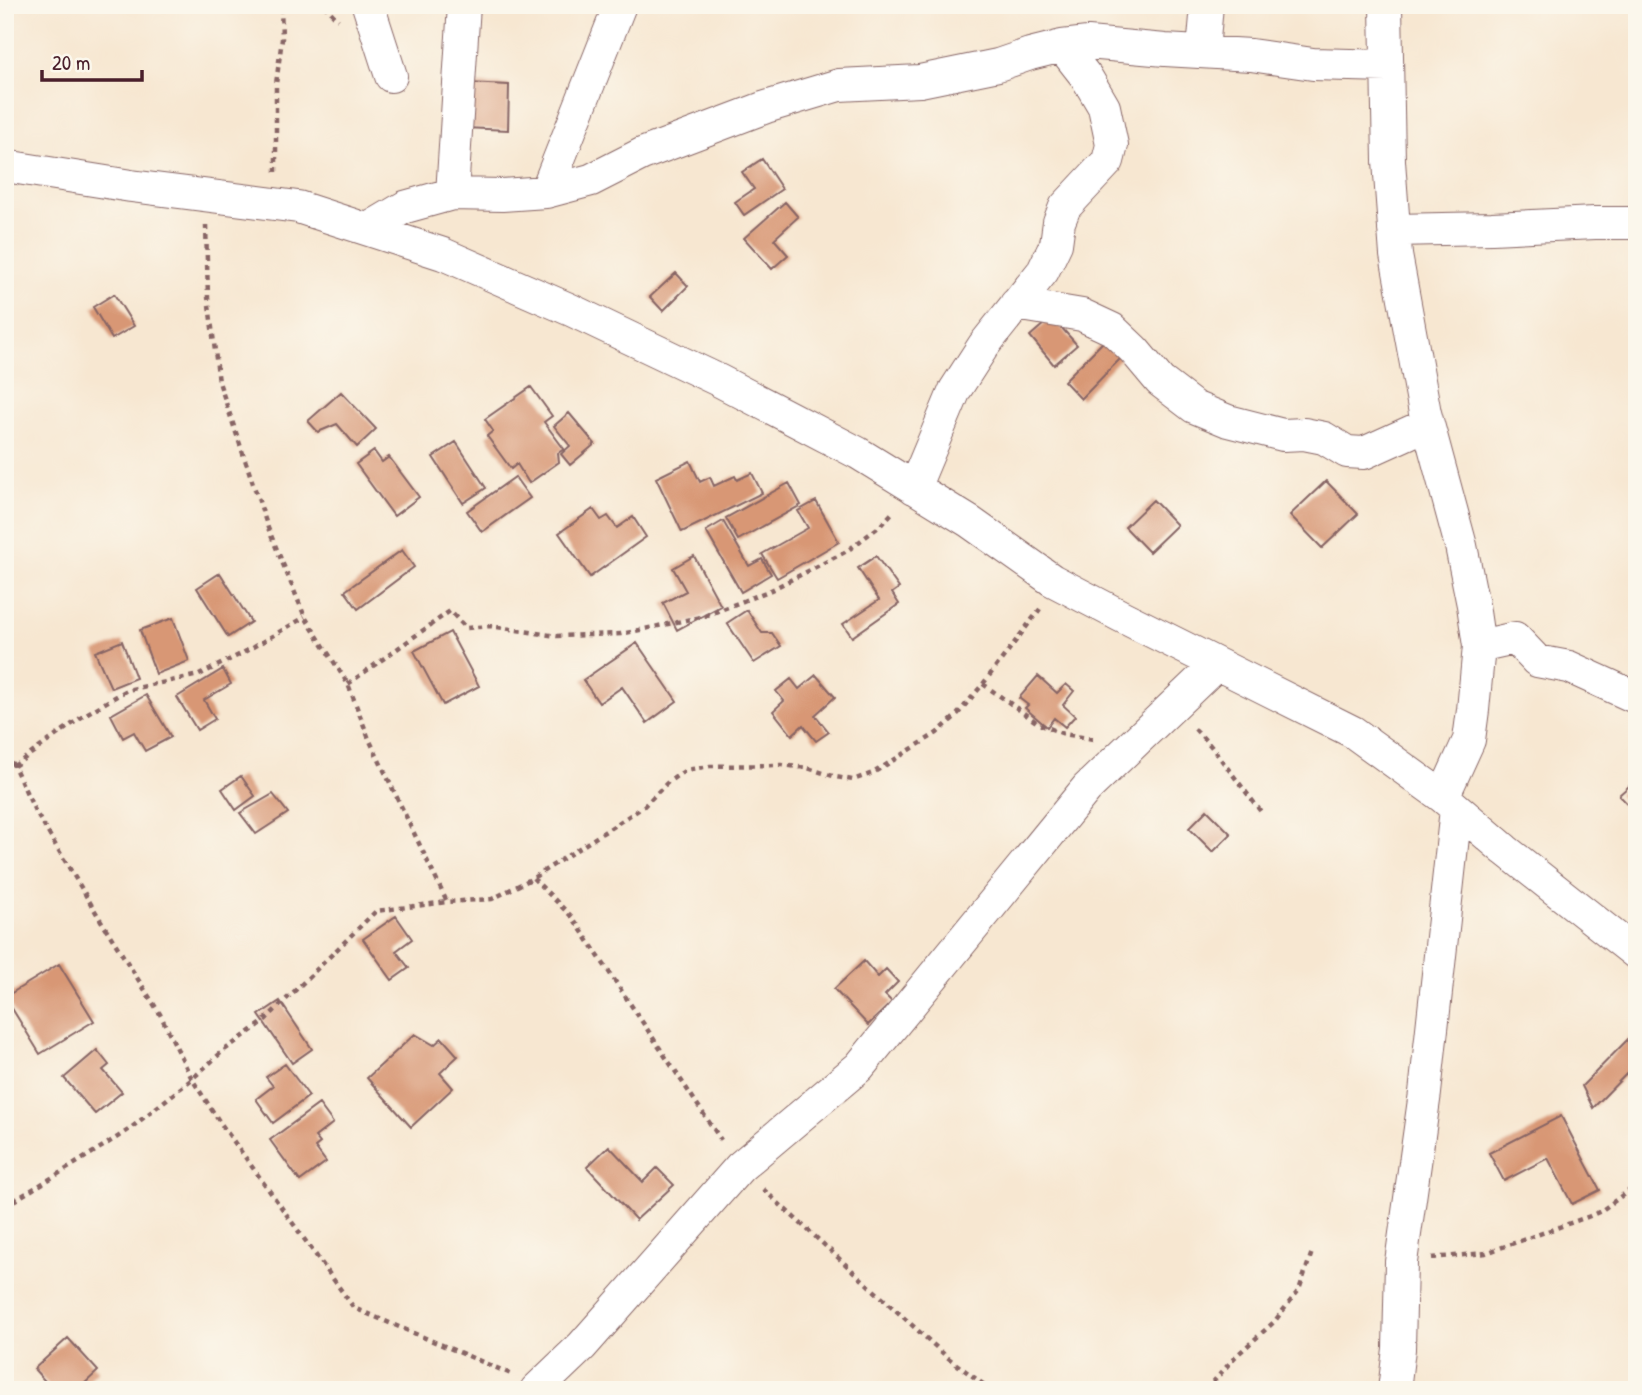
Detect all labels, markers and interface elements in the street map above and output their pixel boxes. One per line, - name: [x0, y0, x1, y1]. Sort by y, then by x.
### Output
- scale bar: [42, 38, 142, 82]
- text: 20 m: [52, 48, 90, 77]

